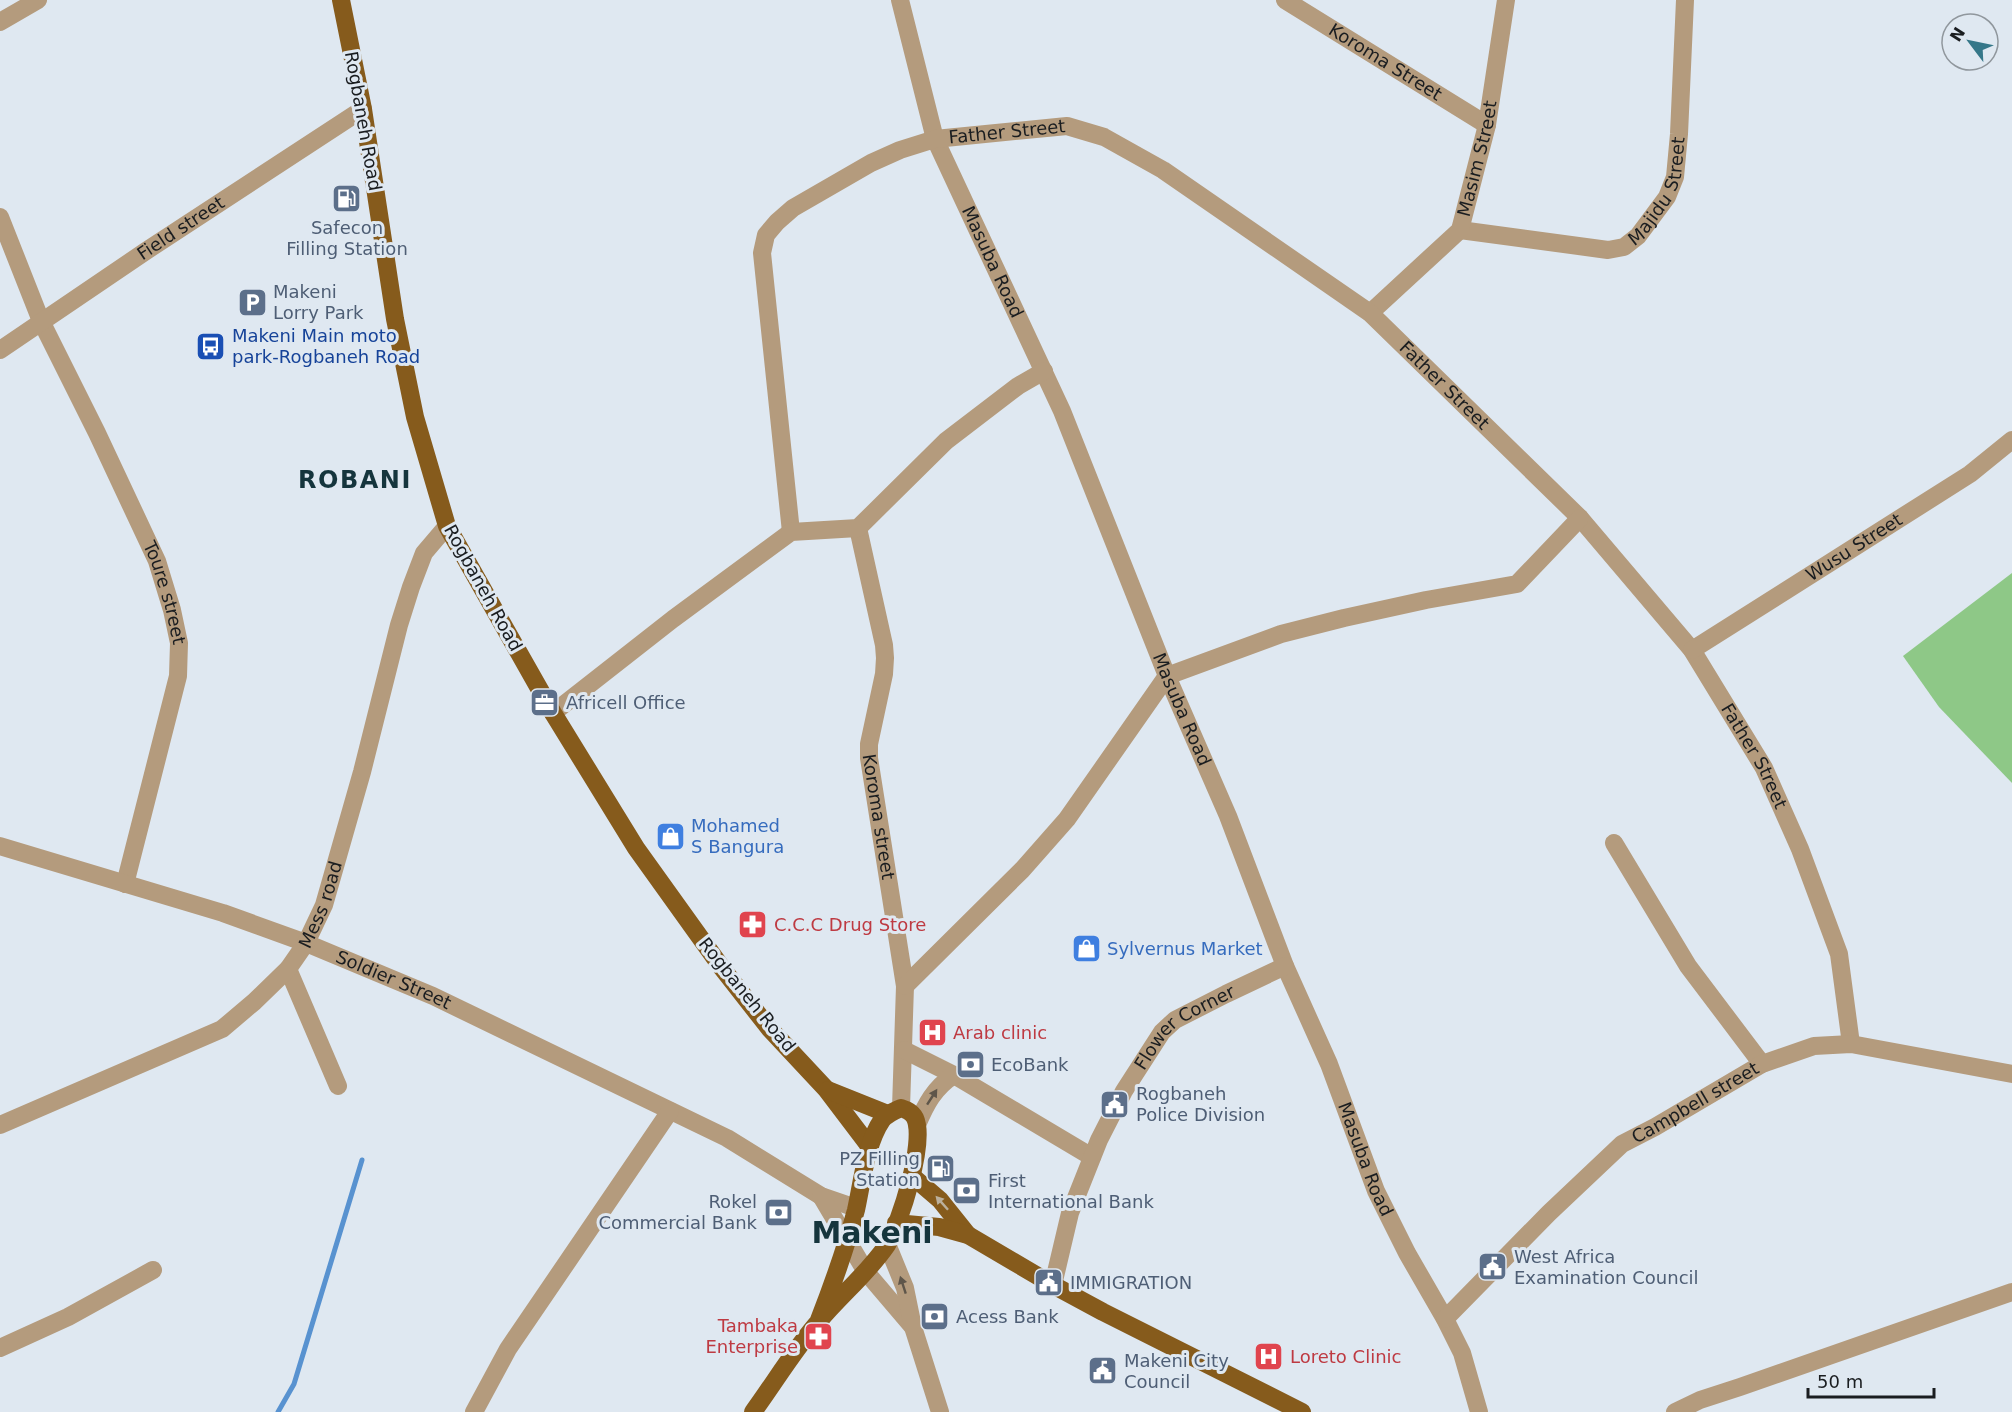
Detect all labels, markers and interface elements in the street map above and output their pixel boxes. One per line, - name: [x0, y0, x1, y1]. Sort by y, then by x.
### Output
- north arrow: [1940, 12, 2000, 72]
- street label: Koroma Street: [1325, 19, 1446, 105]
- text: N: [1946, 24, 1969, 45]
- street label: Rogbaneh Road: [341, 49, 386, 192]
- street label: Masim Street: [1453, 99, 1501, 219]
- street label: Father Street: [948, 115, 1066, 148]
- street label: Majidu Street: [1624, 136, 1689, 250]
- fuel station icon: Safecon Filling Station: [331, 183, 363, 215]
- street label: Field street: [133, 192, 228, 264]
- street label: Masuba Road: [958, 203, 1028, 321]
- place label: Safecon Filling Station: [286, 217, 408, 259]
- place label: Makeni Lorry Park: [273, 281, 364, 323]
- parking icon: Makeni Lorry Park: [236, 286, 268, 318]
- place label: Makeni Main moto park-Rogbaneh Road: [232, 325, 420, 367]
- bus stop icon: Makeni Main moto park-Rogbaneh Road: [195, 330, 227, 362]
- street label: Father Street: [1395, 337, 1494, 434]
- district label: ROBANI: [298, 466, 412, 494]
- street label: Wusu Street: [1802, 509, 1906, 585]
- street label: Rogbaneh Road: [440, 521, 527, 655]
- street label: Toure street: [139, 537, 190, 646]
- street label: Masuba Road: [1149, 650, 1216, 769]
- office icon: Africell Office: [529, 687, 561, 719]
- place label: Africell Office: [566, 692, 686, 713]
- street label: Father Street: [1717, 699, 1792, 812]
- street label: Koroma street: [858, 752, 899, 881]
- place label: Mohamed S Bangura: [691, 815, 784, 857]
- shop icon: Mohamed S Bangura: [654, 820, 686, 852]
- street label: Mess road: [294, 859, 346, 951]
- pharmacy icon: C.C.C Drug Store: [737, 909, 769, 941]
- place label: C.C.C Drug Store: [774, 914, 926, 935]
- street label: Rogbaneh Road: [695, 933, 800, 1056]
- shop icon: Sylvernus Market: [1070, 933, 1102, 965]
- place label: Sylvernus Market: [1107, 938, 1263, 959]
- street label: Soldier Street: [333, 946, 455, 1013]
- street label: Flower Corner: [1130, 980, 1238, 1073]
- hospital icon: Arab clinic: [916, 1017, 948, 1049]
- place label: Arab clinic: [953, 1022, 1047, 1043]
- bank icon: EcoBank: [954, 1049, 986, 1081]
- place label: EcoBank: [991, 1054, 1069, 1075]
- street label: Campbell street: [1628, 1057, 1762, 1147]
- place label: Rogbaneh Police Division: [1136, 1083, 1265, 1125]
- public building icon: Rogbaneh Police Division: [1099, 1088, 1131, 1120]
- one-way arrow: [926, 1089, 937, 1105]
- street label: Masuba Road: [1334, 1099, 1398, 1219]
- place label: PZ Filling Station: [839, 1148, 920, 1190]
- fuel station icon: PZ Filling Station: [925, 1153, 957, 1185]
- place label: First International Bank: [988, 1170, 1154, 1212]
- bank icon: First International Bank: [951, 1175, 983, 1207]
- place label: Rokel Commercial Bank: [598, 1191, 758, 1233]
- bank icon: Rokel Commercial Bank: [762, 1196, 794, 1228]
- one-way arrow: [935, 1196, 949, 1211]
- district label: Makeni: [811, 1215, 933, 1250]
- place label: West Africa Examination Council: [1514, 1246, 1699, 1288]
- public building icon: West Africa Examination Council: [1477, 1251, 1509, 1283]
- public building icon: IMMIGRATION: [1033, 1267, 1065, 1299]
- place label: IMMIGRATION: [1070, 1272, 1192, 1293]
- one-way arrow: [897, 1276, 907, 1294]
- bank icon: Acess Bank: [919, 1301, 951, 1333]
- place label: Acess Bank: [956, 1306, 1059, 1327]
- place label: Tambaka Enterprise: [705, 1315, 798, 1357]
- pharmacy icon: Tambaka Enterprise: [803, 1320, 835, 1352]
- hospital icon: Loreto Clinic: [1253, 1341, 1285, 1373]
- place label: Loreto Clinic: [1290, 1346, 1401, 1367]
- place label: Makeni City Council: [1124, 1350, 1229, 1392]
- public building icon: Makeni City Council: [1087, 1355, 1119, 1387]
- scale bar: [1808, 1361, 1934, 1399]
- text: 50 m: [1817, 1371, 1863, 1392]

